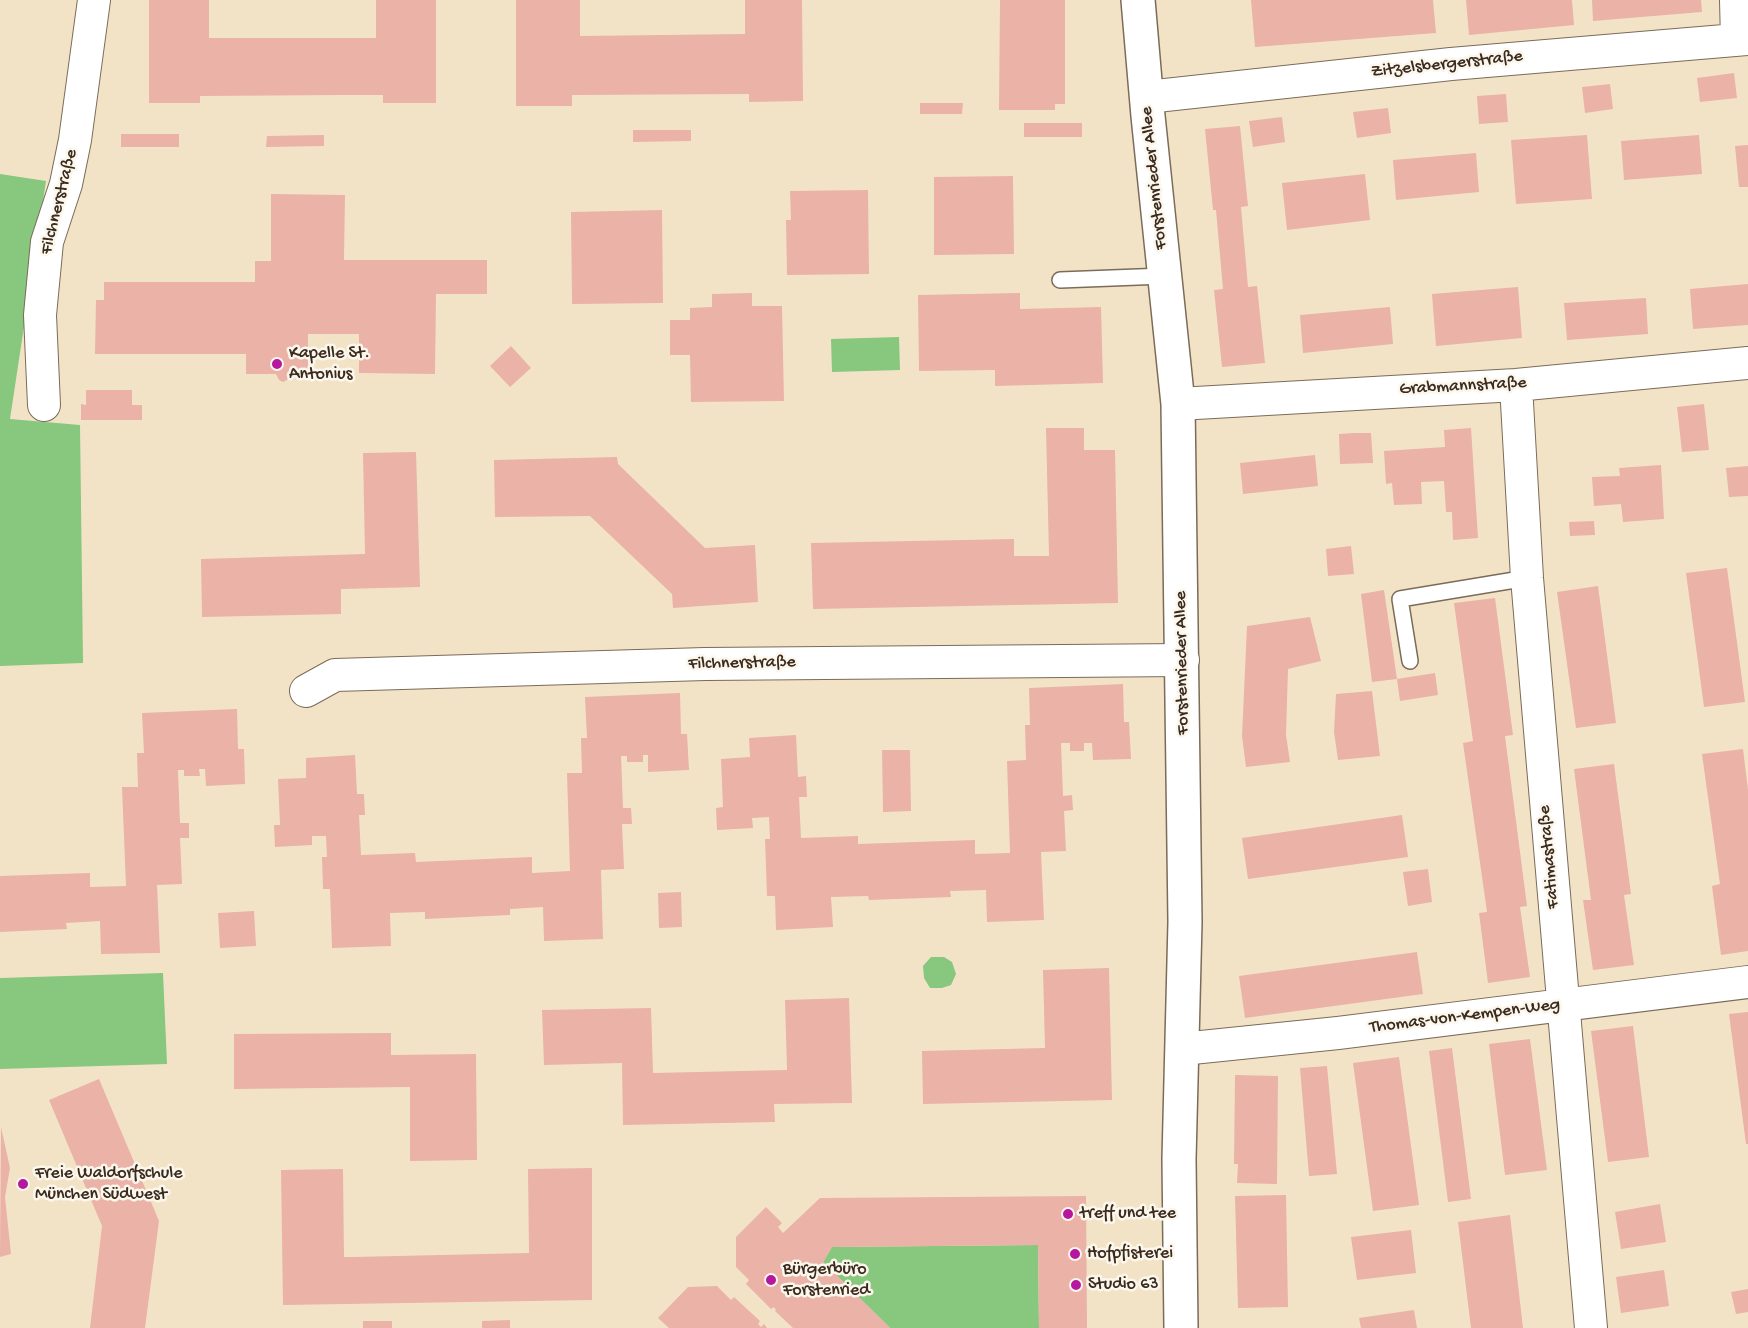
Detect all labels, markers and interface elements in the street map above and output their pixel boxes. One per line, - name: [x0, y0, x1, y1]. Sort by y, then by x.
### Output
- street label: Zitzelsbergerstraße: [1370, 46, 1524, 84]
- street label: Forstenrieder Allee: [1137, 105, 1173, 251]
- street label: Filchnerstraße: [36, 147, 84, 257]
- place label: Kapelle St. Antonius: [289, 343, 370, 386]
- marker: Kapelle St. Antonius: [270, 357, 284, 371]
- street label: Grabmannstraße: [1399, 373, 1527, 401]
- street label: Forstenrieder Allee: [1171, 591, 1195, 735]
- street label: Filchnerstraße: [688, 652, 796, 676]
- street label: Fatimastraße: [1535, 804, 1565, 910]
- street label: Thomas-von-Kempen-Weg: [1369, 995, 1561, 1039]
- place label: Freie Waldorfschule München Südwest: [35, 1163, 182, 1206]
- marker: Freie Waldorfschule München Südwest: [16, 1177, 30, 1191]
- place label: treff und tee: [1080, 1203, 1176, 1225]
- marker: treff und tee: [1061, 1207, 1075, 1221]
- place label: Hofpfisterei: [1087, 1243, 1173, 1265]
- marker: Hofpfisterei: [1068, 1247, 1082, 1261]
- place label: Bürgerbüro Forstenried: [783, 1259, 870, 1302]
- marker: Bürgerbüro Forstenried: [764, 1273, 778, 1287]
- place label: Studio 63: [1088, 1274, 1159, 1296]
- marker: Studio 63: [1069, 1278, 1083, 1292]

